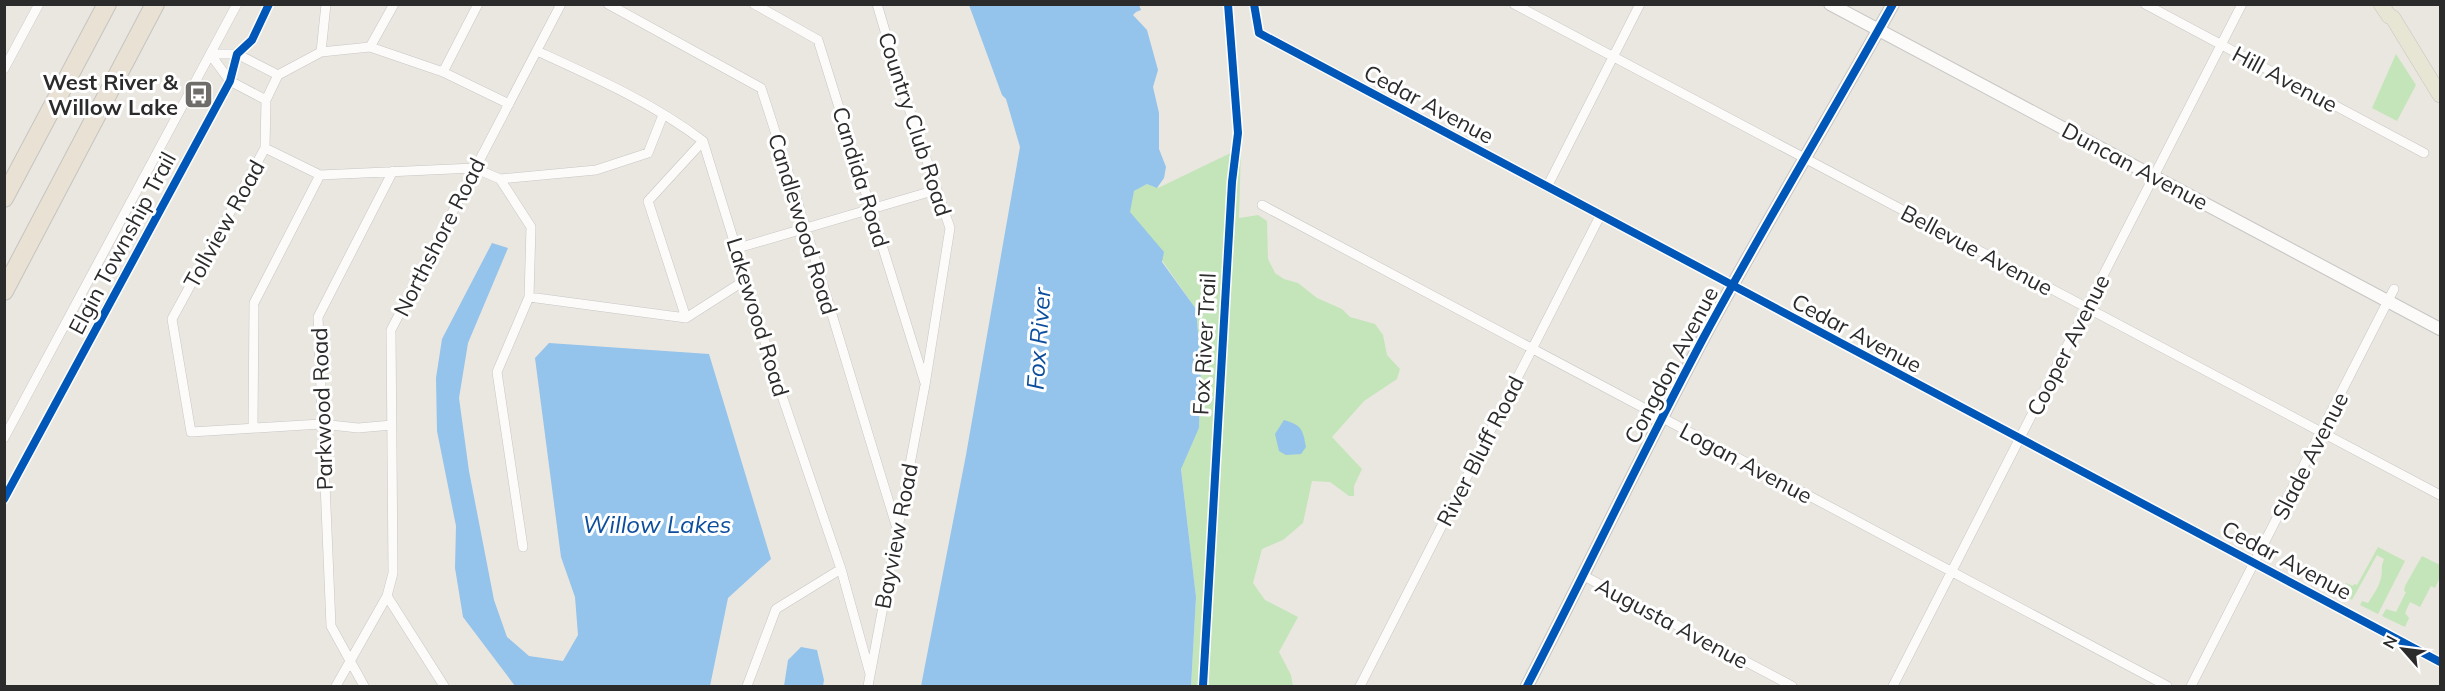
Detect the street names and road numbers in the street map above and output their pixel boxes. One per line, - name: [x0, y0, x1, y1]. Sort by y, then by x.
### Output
- street label: Country Club Road: [872, 28, 958, 220]
- street label: Hill Avenue: [2228, 40, 2342, 118]
- street label: Cedar Avenue: [1359, 58, 1499, 150]
- street label: Candida Road: [826, 103, 896, 251]
- street label: Duncan Avenue: [2057, 116, 2213, 216]
- street label: Candlewood Road: [762, 130, 844, 318]
- street label: Elgin Township Trail: [62, 147, 182, 339]
- street label: Northshore Road: [387, 153, 491, 321]
- street label: Tollview Road: [177, 155, 271, 293]
- street label: Bellevue Avenue: [1896, 198, 2058, 302]
- street label: Lakewood Road: [720, 234, 796, 400]
- street label: Cooper Avenue: [2020, 270, 2116, 420]
- street label: Fox River Trail: [1186, 272, 1222, 416]
- street label: Congdon Avenue: [1618, 282, 1724, 448]
- street label: Cedar Avenue: [1787, 287, 1927, 379]
- street label: Parkwood Road: [305, 327, 339, 491]
- street label: River Bluff Road: [1430, 371, 1530, 531]
- street label: Slade Avenue: [2266, 387, 2354, 525]
- street label: Logan Avenue: [1675, 416, 1817, 510]
- street label: Bayview Road: [868, 461, 924, 611]
- street label: Cedar Avenue: [2217, 514, 2357, 606]
- street label: Augusta Avenue: [1591, 571, 1753, 675]

